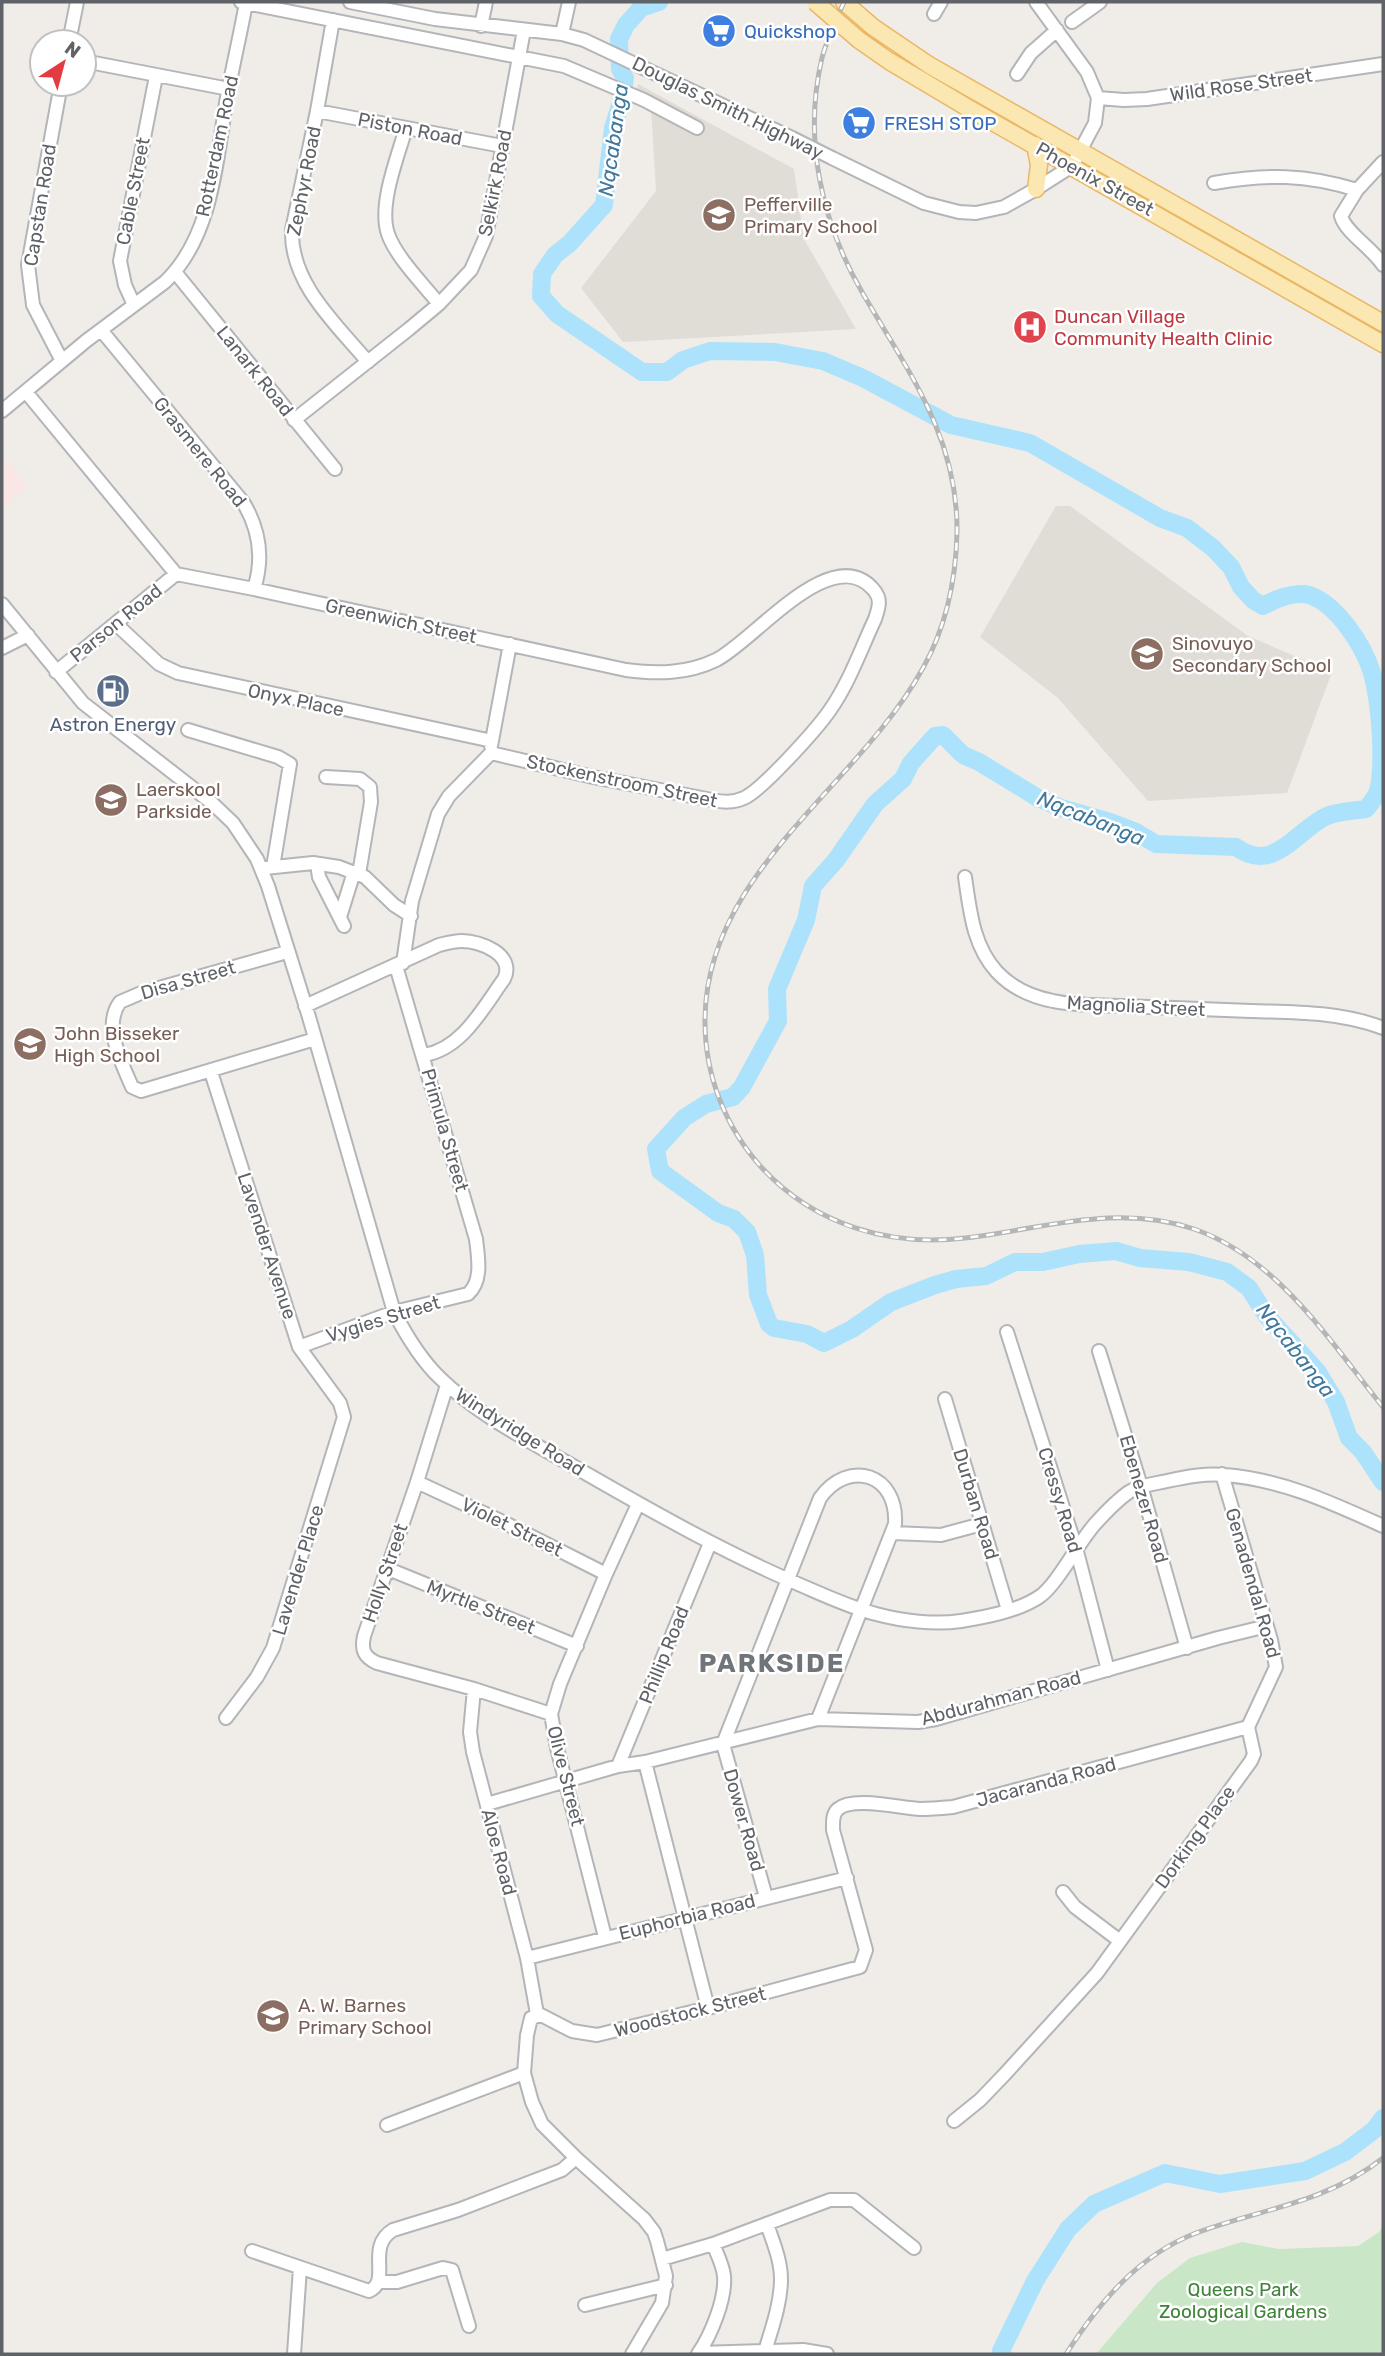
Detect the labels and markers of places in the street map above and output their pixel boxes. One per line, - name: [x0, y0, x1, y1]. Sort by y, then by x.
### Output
- supermarket icon: Quickshop: [700, 12, 738, 50]
- place label: Quickshop: [744, 20, 837, 43]
- supermarket icon: FRESH STOP: [840, 104, 878, 142]
- place label: FRESH STOP: [884, 112, 997, 135]
- place label: Pefferville Primary School: [744, 193, 878, 238]
- school or university icon: Pefferville Primary School: [700, 196, 738, 234]
- place label: Duncan Village Community Health Clinic: [1054, 305, 1272, 350]
- hospital icon: Duncan Village Community Health Clinic: [1011, 308, 1049, 346]
- place label: Sinovuyo Secondary School: [1172, 632, 1331, 677]
- school or university icon: Sinovuyo Secondary School: [1128, 635, 1166, 673]
- fuel station icon: Astron Energy: [94, 672, 132, 710]
- place label: Astron Energy: [50, 713, 176, 736]
- place label: Laerskool Parkside: [136, 778, 221, 823]
- school or university icon: Laerskool Parkside: [92, 781, 130, 819]
- place label: John Bisseker High School: [54, 1022, 180, 1067]
- school or university icon: John Bisseker High School: [11, 1025, 49, 1063]
- place label: A. W. Barnes Primary School: [298, 1994, 432, 2039]
- school or university icon: A. W. Barnes Primary School: [254, 1997, 292, 2035]

